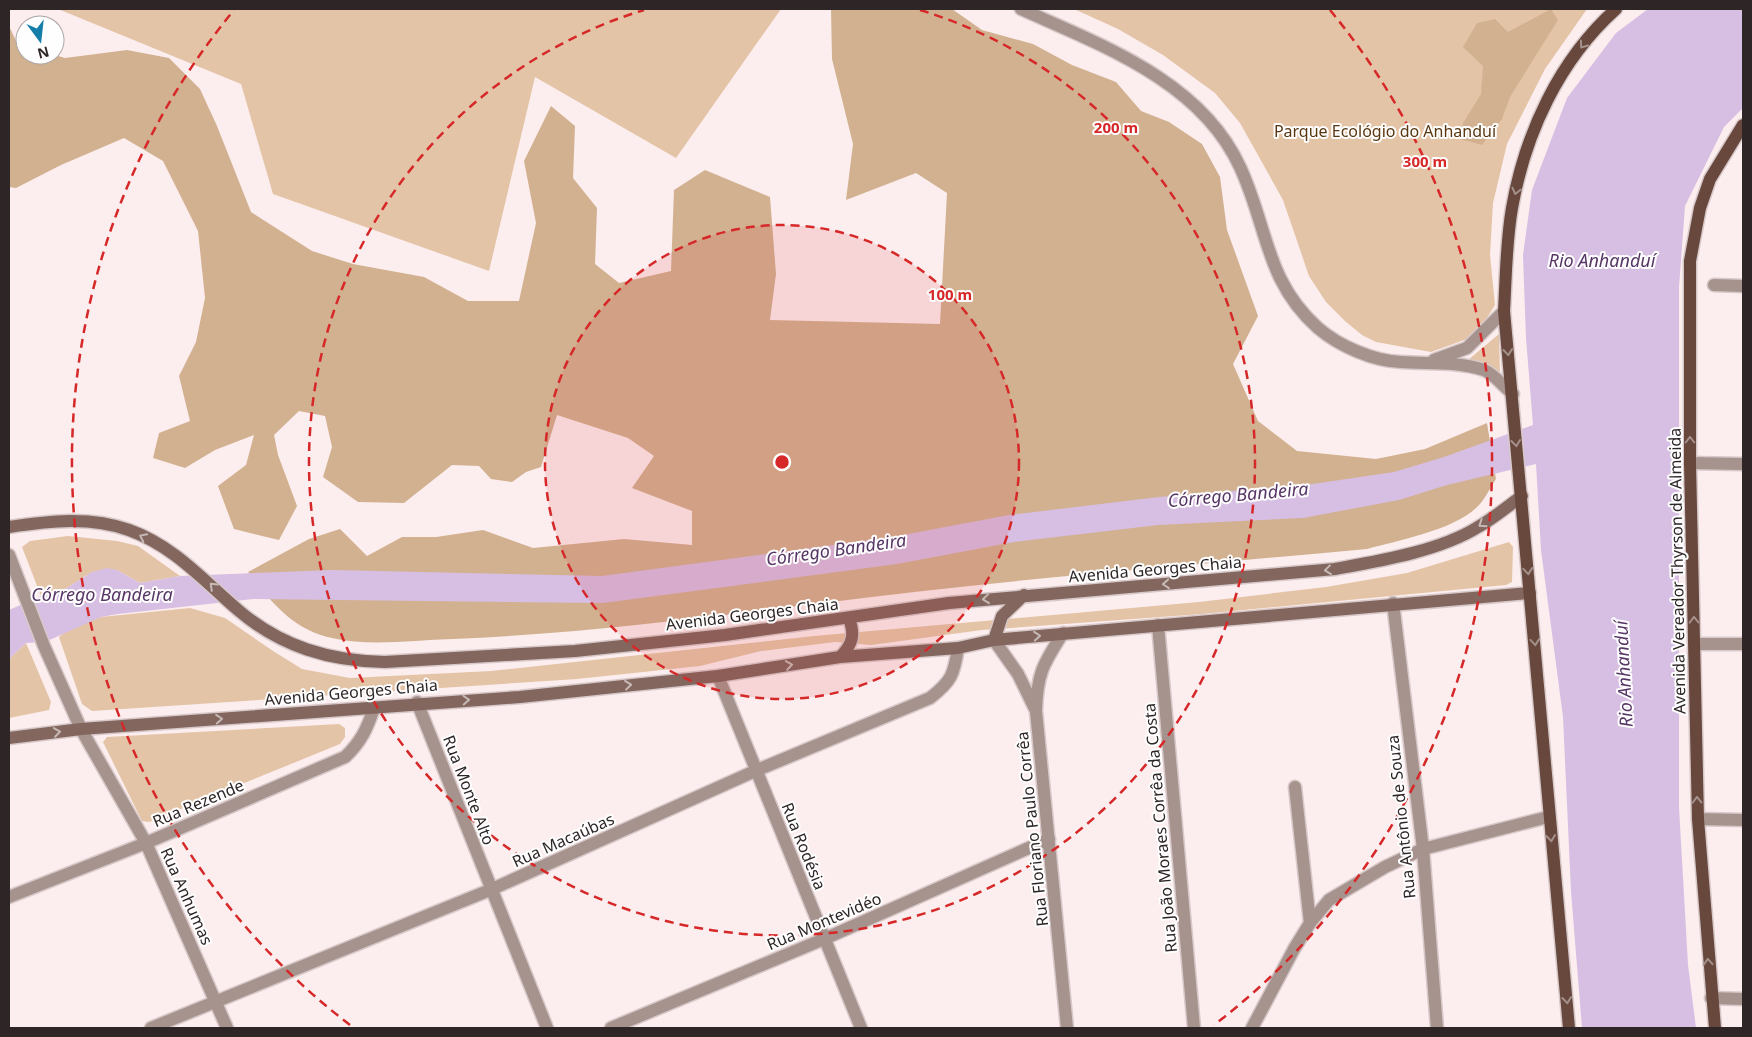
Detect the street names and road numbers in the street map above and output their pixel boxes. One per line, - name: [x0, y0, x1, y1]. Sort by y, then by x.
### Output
- street label: Avenida Vereador Thyrson de Almeida: [1664, 428, 1690, 714]
- street label: Avenida Georges Chaia: [1067, 550, 1243, 588]
- street label: Avenida Georges Chaia: [664, 592, 840, 636]
- street label: Avenida Georges Chaia: [263, 673, 439, 711]
- street label: Rua João Moraes Corrêa da Costa: [1138, 702, 1182, 954]
- street label: Rua Floriano Paulo Corrêa: [1011, 731, 1053, 927]
- street label: Rua Monte Alto: [438, 732, 500, 848]
- street label: Rua Antônio de Souza: [1381, 734, 1421, 900]
- street label: Rua Rezende: [149, 774, 247, 832]
- street label: Rua Rodésia: [777, 799, 831, 893]
- street label: Rua Macaúbas: [509, 808, 617, 872]
- street label: Rua Anhumas: [156, 844, 218, 948]
- street label: Rua Montevidéo: [763, 887, 885, 955]

